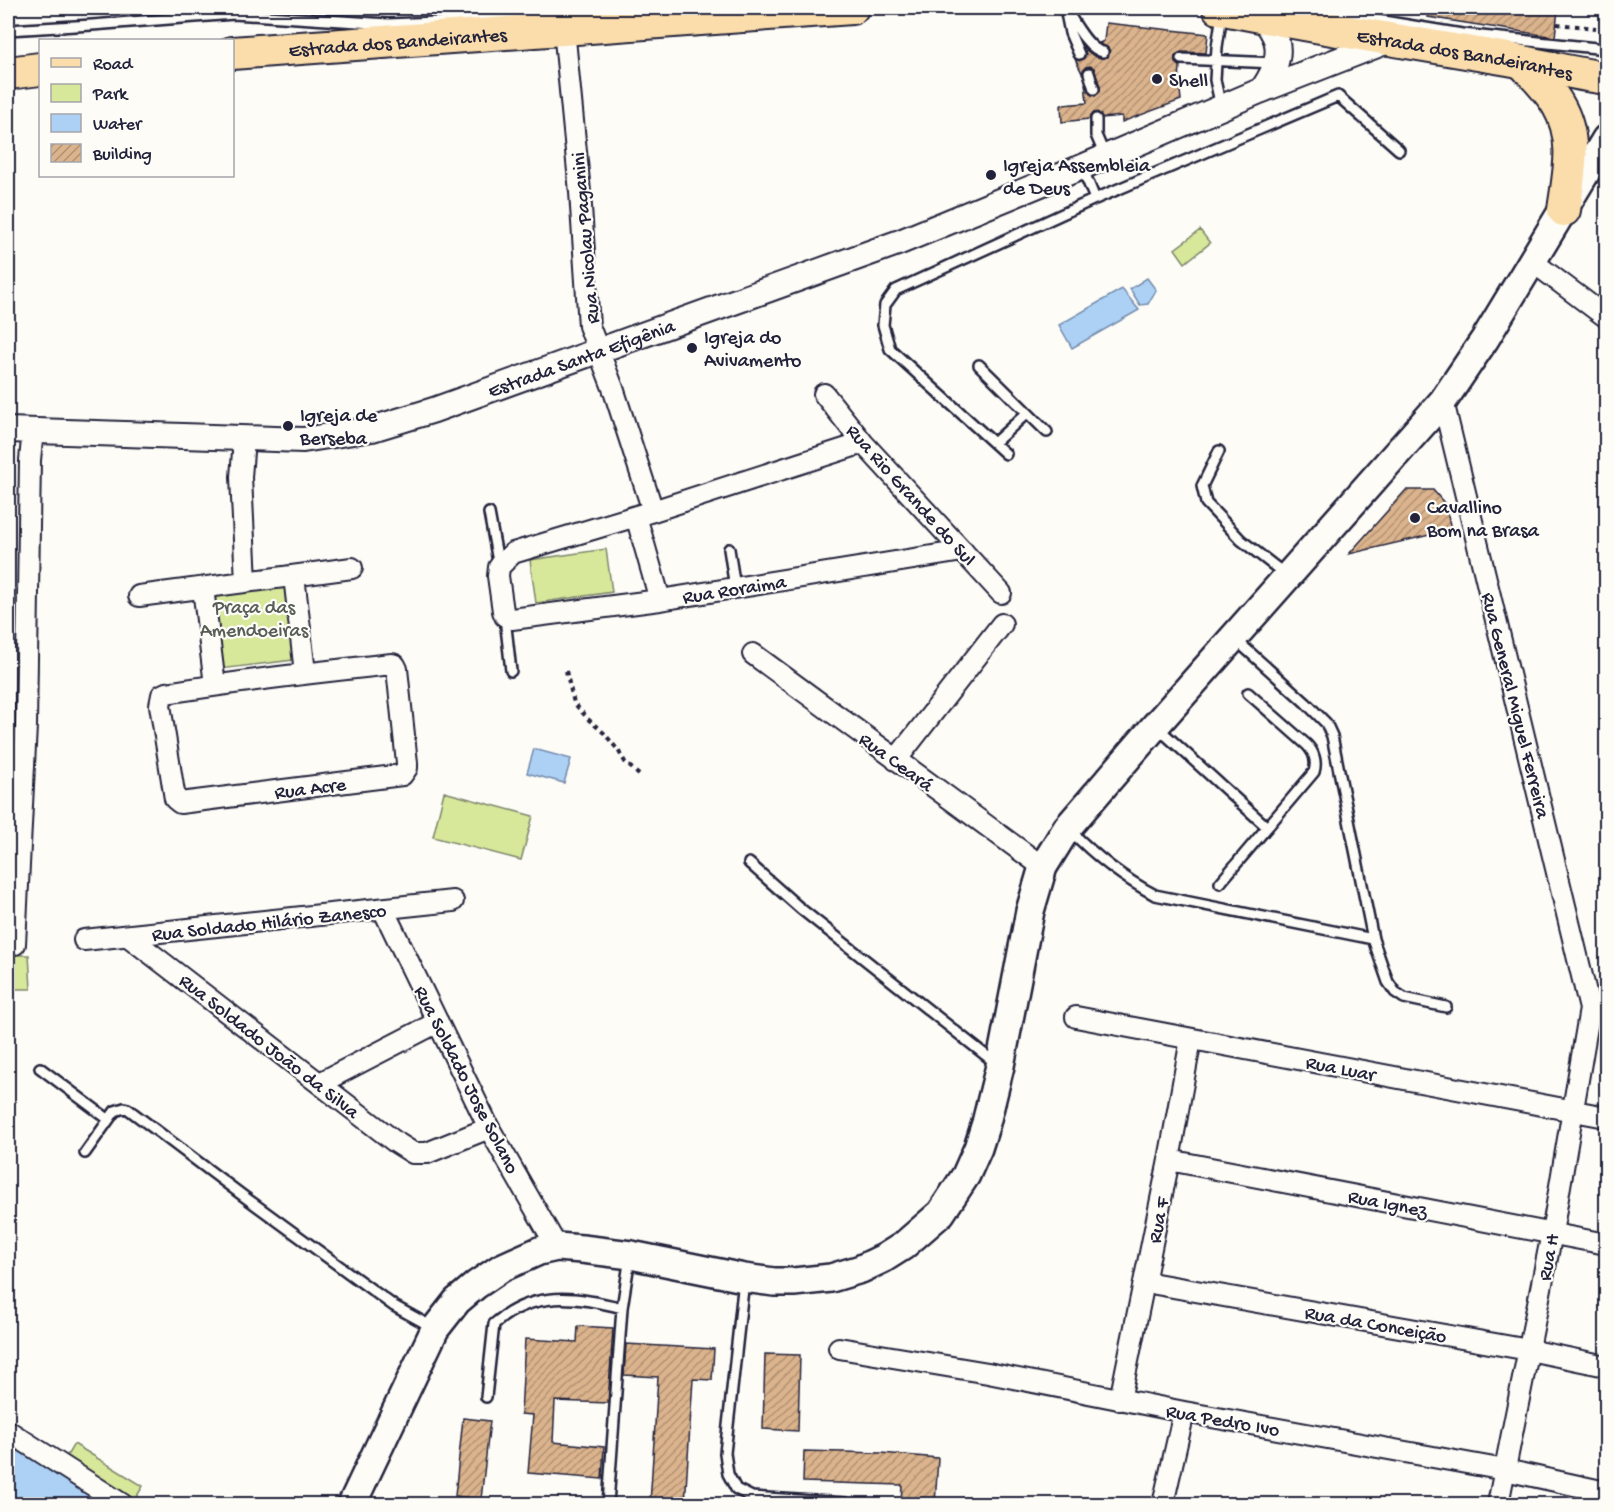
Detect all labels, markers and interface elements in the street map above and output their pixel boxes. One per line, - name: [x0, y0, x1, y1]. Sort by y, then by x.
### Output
- street label: Estrada dos Bandeirantes: [288, 25, 508, 64]
- street label: Estrada dos Bandeirantes: [1355, 26, 1575, 87]
- legend: [39, 39, 234, 177]
- text: Road: [93, 55, 134, 76]
- place label: Shell: [1169, 71, 1208, 94]
- marker: Shell: [1150, 72, 1164, 86]
- text: Park: [92, 85, 129, 106]
- text: Water: [93, 115, 143, 136]
- text: Building: [92, 145, 152, 166]
- street label: Rua Nicolau Paganini: [569, 151, 606, 324]
- place label: Igreja Assembleia de Deus: [1003, 156, 1151, 202]
- marker: Igreja Assembleia de Deus: [984, 168, 998, 182]
- street label: Estrada Santa Efigênia: [485, 316, 680, 405]
- place label: Igreja do Avivamento: [704, 328, 801, 374]
- marker: Igreja do Avivamento: [685, 341, 699, 355]
- place label: Igreja de Berseba: [299, 406, 378, 452]
- marker: Igreja de Berseba: [281, 419, 295, 433]
- street label: Rua Rio Grande do Sul: [840, 421, 979, 572]
- place label: Cavallino Bom na Brasa: [1426, 498, 1540, 544]
- marker: Cavallino Bom na Brasa: [1408, 511, 1422, 525]
- street label: Rua Roraima: [681, 572, 789, 611]
- street label: Rua General Miguel Ferreira: [1474, 591, 1553, 822]
- park label: Praça das Amendoeiras: [200, 598, 309, 644]
- street label: Rua Ceará: [853, 729, 937, 799]
- street label: Rua Acre: [273, 775, 348, 806]
- street label: Rua Soldado Hilário Zanesco: [151, 901, 388, 948]
- street label: Rua Soldado João da Silva: [173, 970, 363, 1126]
- street label: Rua Soldado Jose Solano: [407, 983, 522, 1178]
- street label: Rua Luar: [1303, 1052, 1379, 1089]
- street label: Rua Ignez: [1346, 1186, 1430, 1225]
- street label: Rua F: [1145, 1194, 1176, 1245]
- street label: Rua H: [1535, 1232, 1566, 1283]
- street label: Rua da Conceição: [1303, 1303, 1448, 1350]
- street label: Rua Pedro Ivo: [1164, 1401, 1281, 1444]

